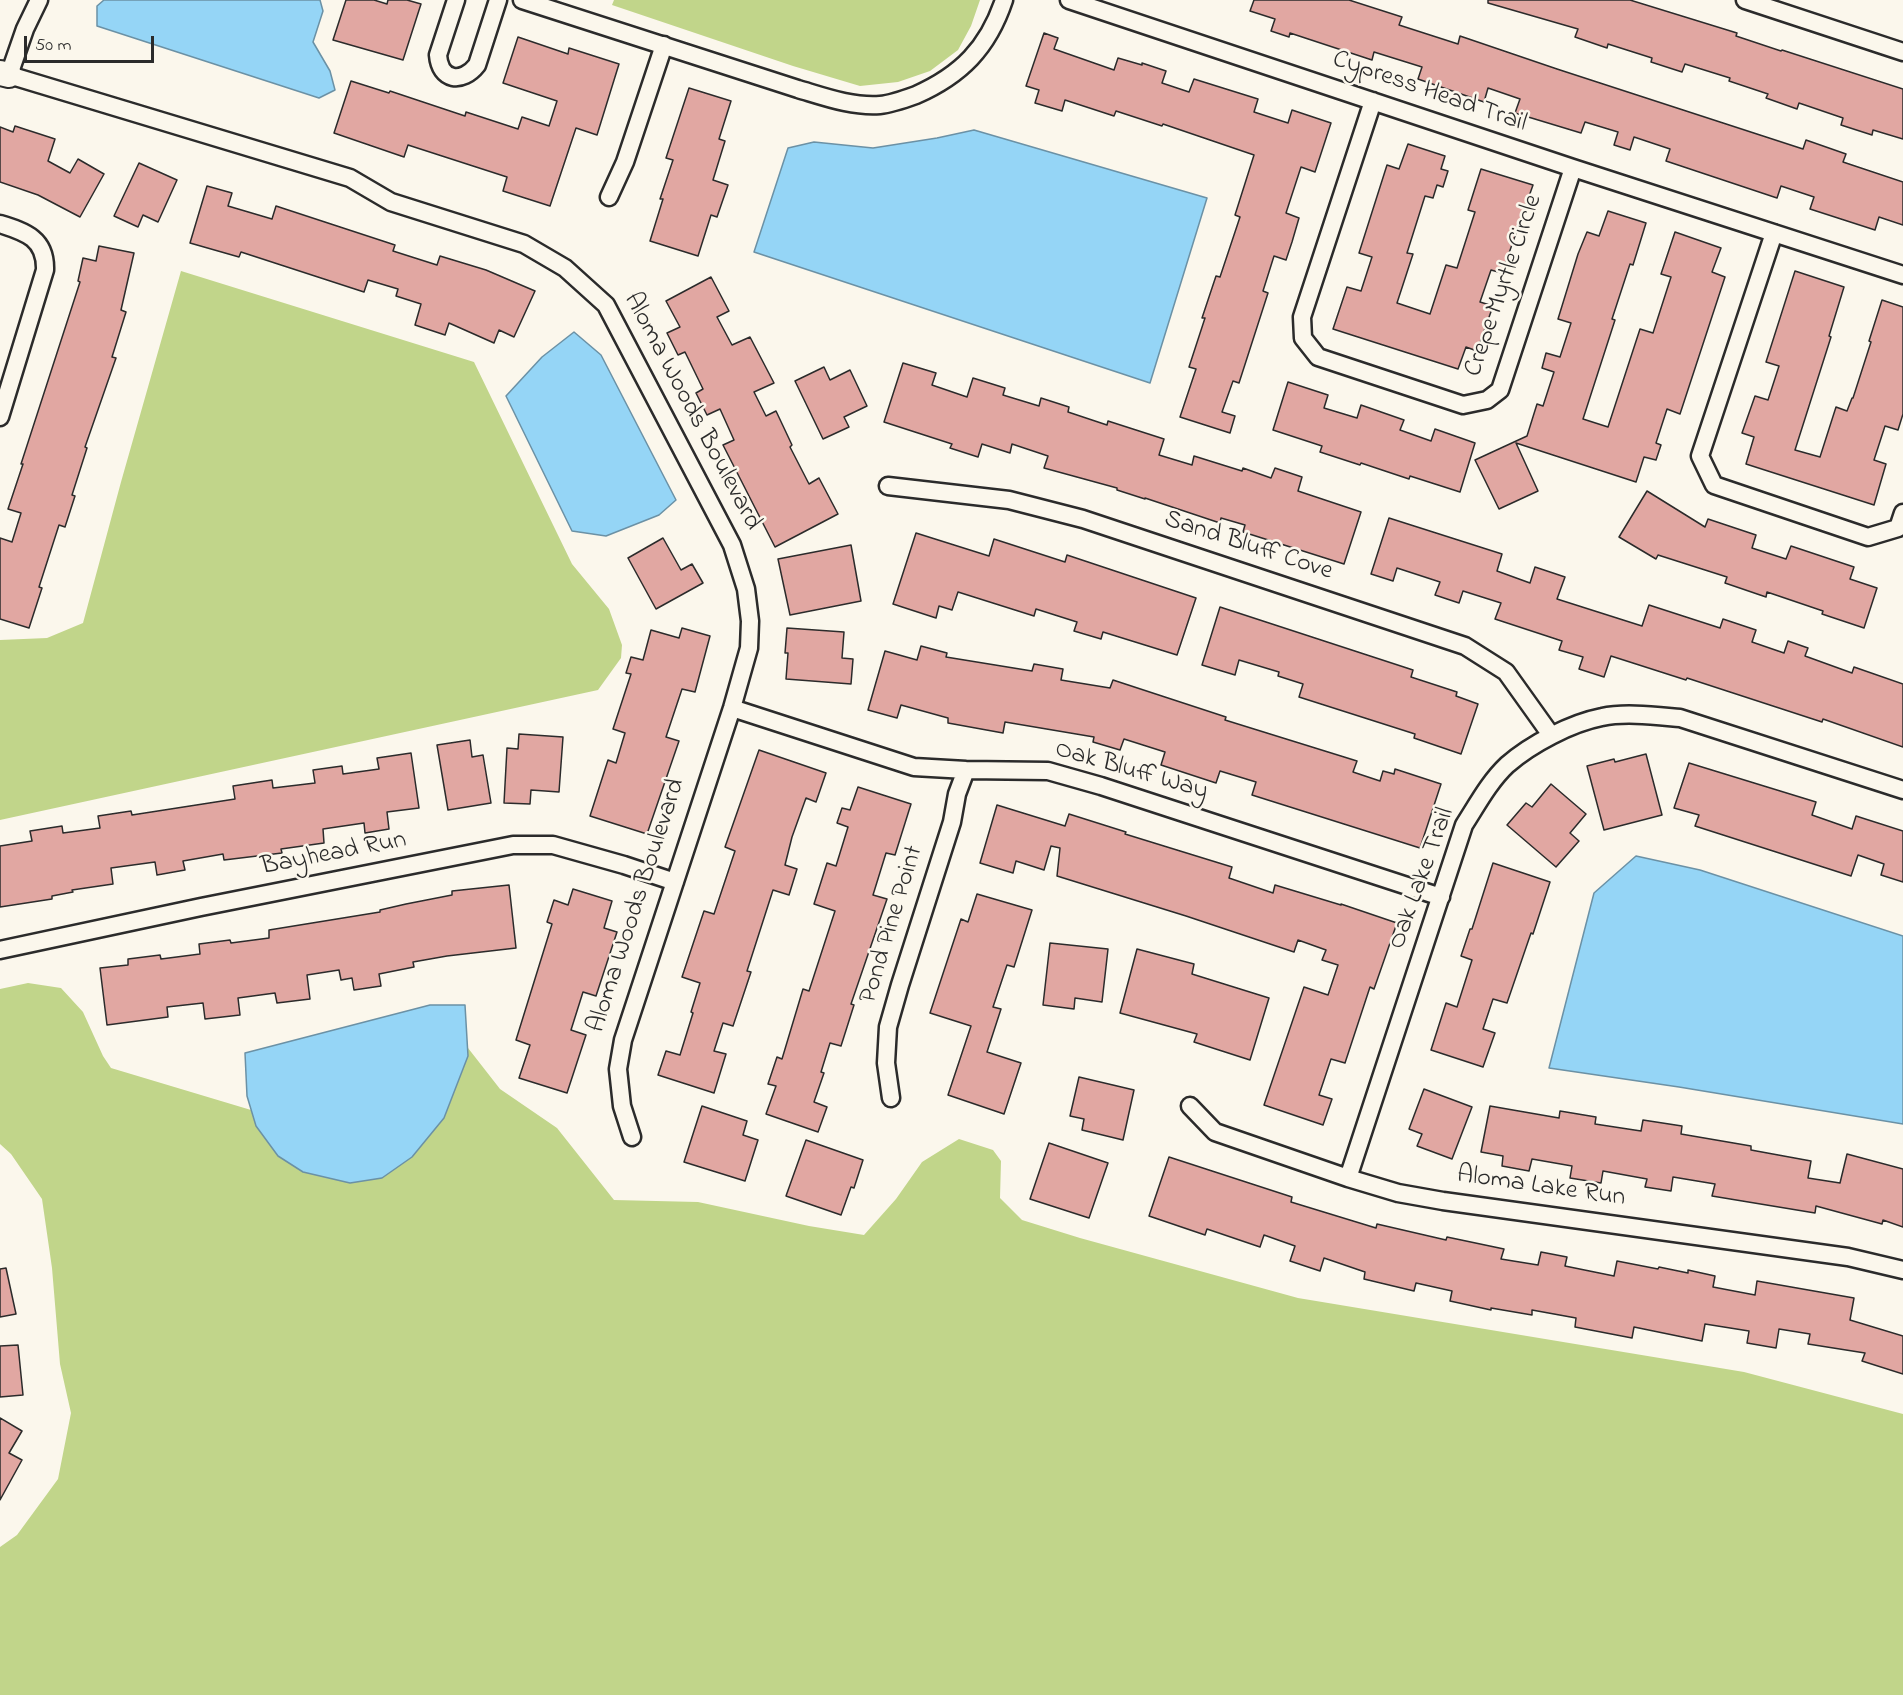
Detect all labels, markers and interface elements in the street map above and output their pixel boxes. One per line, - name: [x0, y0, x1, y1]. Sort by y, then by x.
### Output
- scale bar: [27, 24, 158, 62]
- text: 50 m: [35, 33, 72, 59]
- street label: Cypress Head Trail: [1328, 45, 1530, 141]
- street label: Crepe Myrtle Circle: [1459, 191, 1551, 381]
- street label: Aloma Woods Boulevard: [615, 288, 767, 536]
- street label: Sand Bluff Cove: [1160, 505, 1336, 589]
- street label: Oak Bluff Way: [1051, 735, 1211, 809]
- street label: Aloma Woods Boulevard: [582, 775, 694, 1037]
- street label: Oak Lake Trail: [1383, 804, 1463, 954]
- street label: Bayhead Run: [259, 826, 409, 884]
- street label: Pond Pine Point: [854, 842, 932, 1008]
- street label: Aloma Lake Run: [1455, 1161, 1627, 1215]

